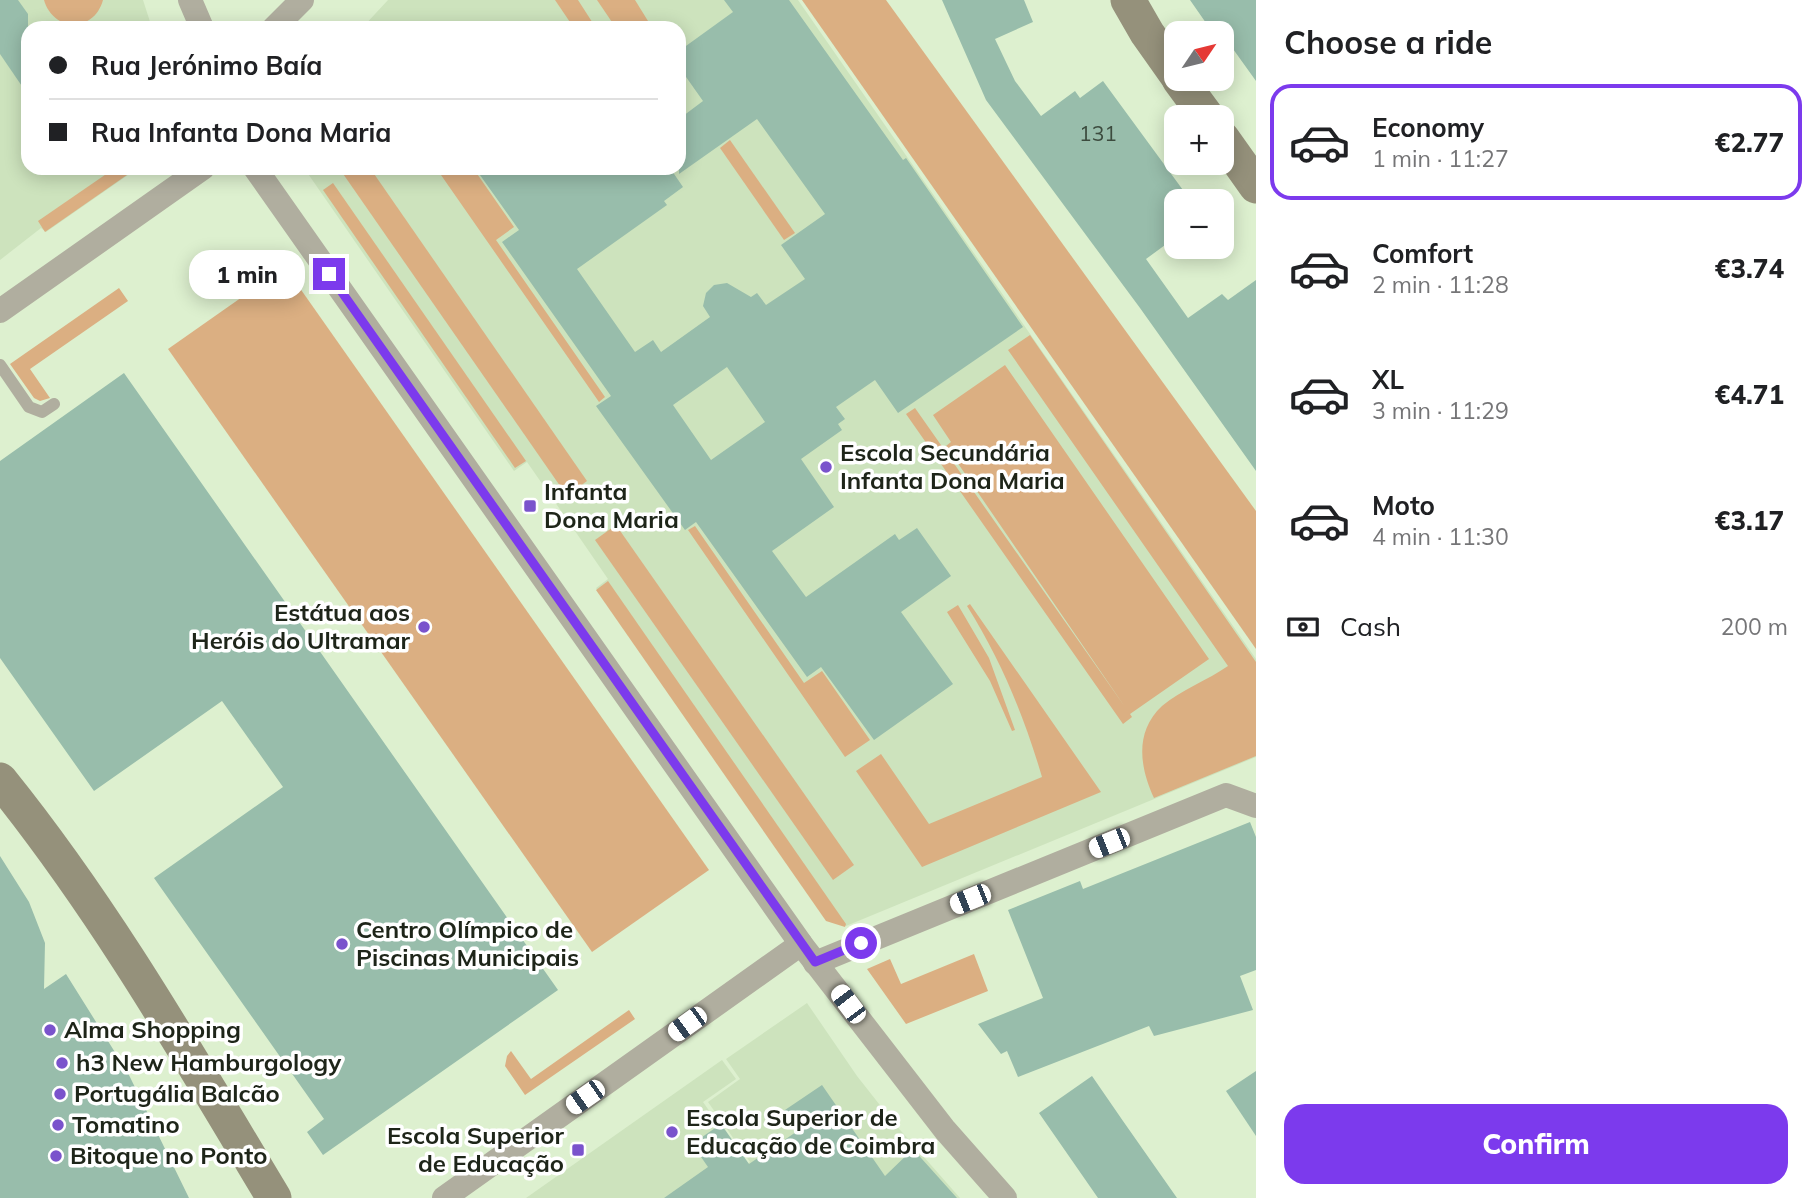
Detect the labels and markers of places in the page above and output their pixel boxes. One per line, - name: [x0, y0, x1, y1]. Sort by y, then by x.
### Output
- place label: Escola Secundária Infanta Dona Maria: [840, 437, 1065, 495]
- marker: Escola Secundária Infanta Dona Maria: [818, 459, 834, 475]
- place label: Infanta Dona Maria: [544, 476, 679, 534]
- marker: Infanta Dona Maria: [522, 498, 538, 514]
- place label: Estátua aos Heróis do Ultramar: [191, 597, 411, 655]
- marker: Estátua aos Heróis do Ultramar: [416, 619, 432, 635]
- place label: Centro Olímpico de Piscinas Municipais: [356, 914, 579, 972]
- marker: Centro Olímpico de Piscinas Municipais: [334, 936, 350, 952]
- place label: Alma Shopping: [64, 1014, 241, 1044]
- marker: Alma Shopping: [42, 1022, 58, 1038]
- place label: h3 New Hamburgology: [76, 1047, 342, 1077]
- marker: h3 New Hamburgology: [54, 1055, 70, 1071]
- place label: Portugália Balcão: [74, 1078, 280, 1108]
- marker: Portugália Balcão: [52, 1086, 68, 1102]
- place label: Escola Superior de Educação de Coimbra: [686, 1102, 935, 1160]
- place label: Tomatino: [72, 1109, 180, 1139]
- marker: Tomatino: [50, 1117, 66, 1133]
- place label: Escola Superior de Educação: [387, 1120, 565, 1178]
- marker: Escola Superior de Educação de Coimbra: [664, 1124, 680, 1140]
- place label: Bitoque no Ponto: [70, 1140, 267, 1170]
- marker: Escola Superior de Educação: [570, 1142, 586, 1158]
- marker: Bitoque no Ponto: [48, 1148, 64, 1164]

